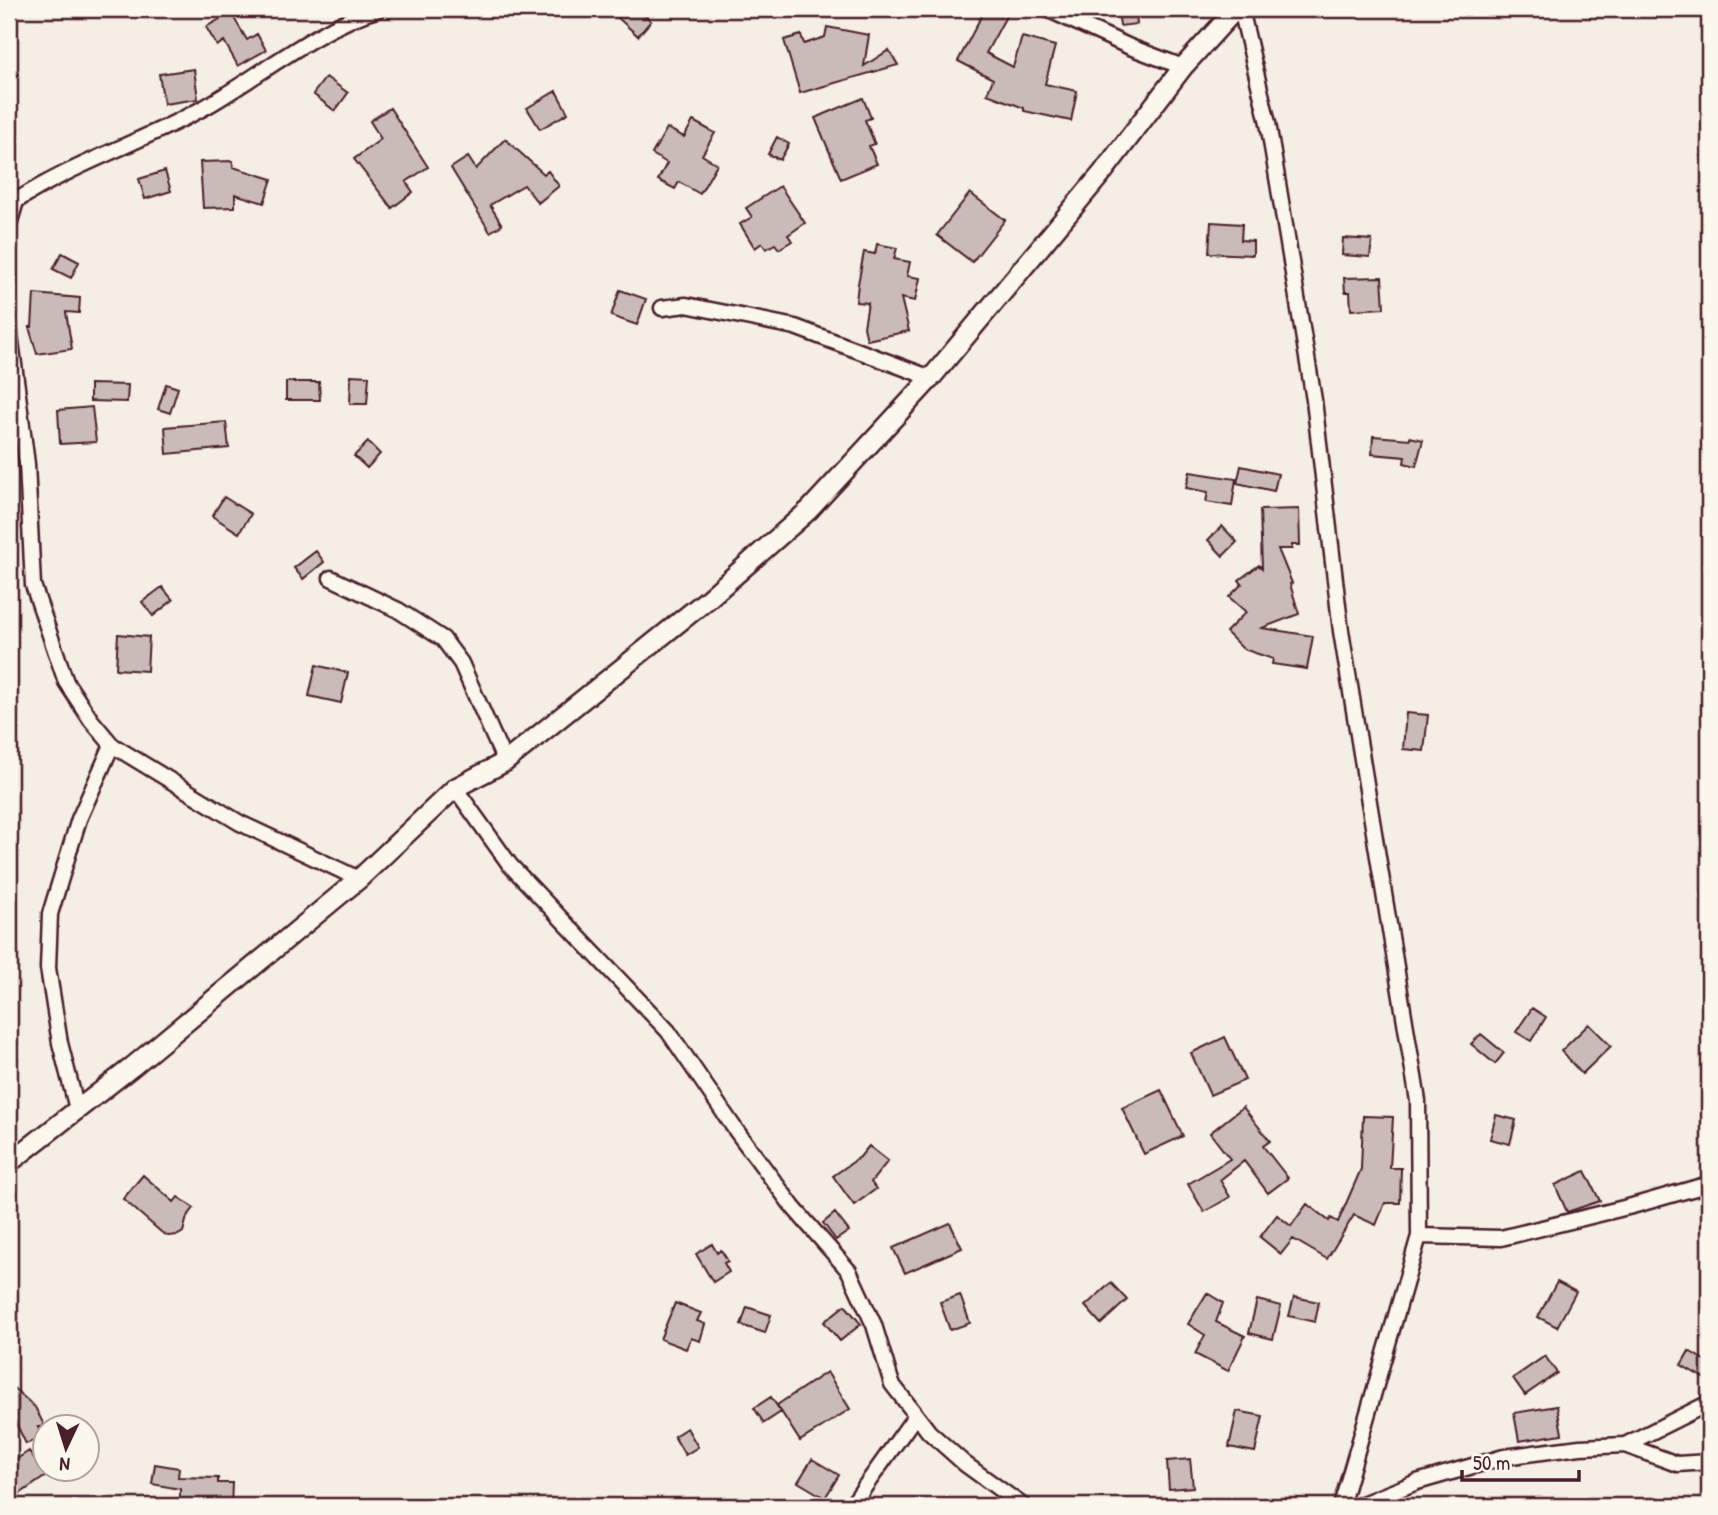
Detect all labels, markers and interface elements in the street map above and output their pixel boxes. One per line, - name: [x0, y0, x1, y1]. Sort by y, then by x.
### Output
- north arrow: [32, 1414, 102, 1484]
- scale bar: [1462, 1438, 1580, 1482]
- text: 50 m: [1473, 1448, 1510, 1477]
- text: N: [59, 1452, 71, 1478]

